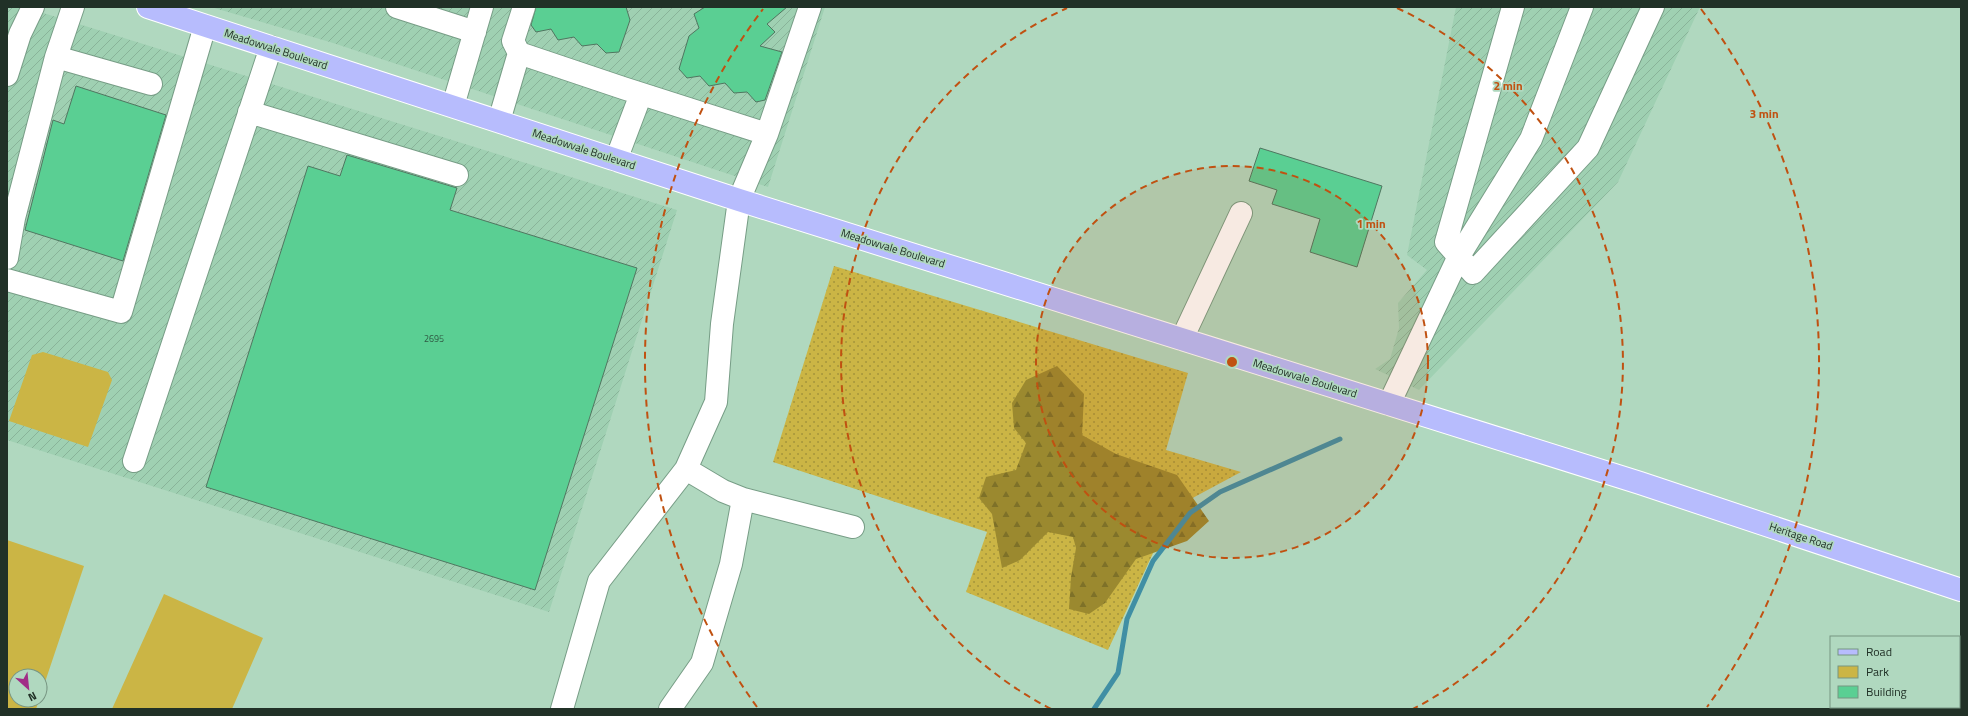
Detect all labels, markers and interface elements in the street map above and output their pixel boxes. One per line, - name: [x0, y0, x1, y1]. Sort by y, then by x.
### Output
- street label: Meadowvale Boulevard: [222, 25, 330, 73]
- text: 2 min: [1493, 76, 1523, 95]
- text: 3 min: [1749, 104, 1779, 123]
- street label: Meadowvale Boulevard: [530, 125, 638, 173]
- text: 1 min: [1356, 214, 1386, 233]
- street label: Meadowvale Boulevard: [839, 225, 947, 271]
- house number: 2695: [424, 332, 444, 345]
- centre of rings: [1225, 355, 1239, 369]
- street label: Meadowvale Boulevard: [1251, 355, 1359, 401]
- street label: Heritage Road: [1767, 518, 1835, 554]
- legend: [1830, 636, 1960, 708]
- text: Road: [1866, 642, 1892, 661]
- text: Park: [1866, 662, 1889, 681]
- north arrow: [8, 668, 48, 708]
- text: Building: [1866, 682, 1907, 701]
- text: N: [26, 688, 40, 706]

